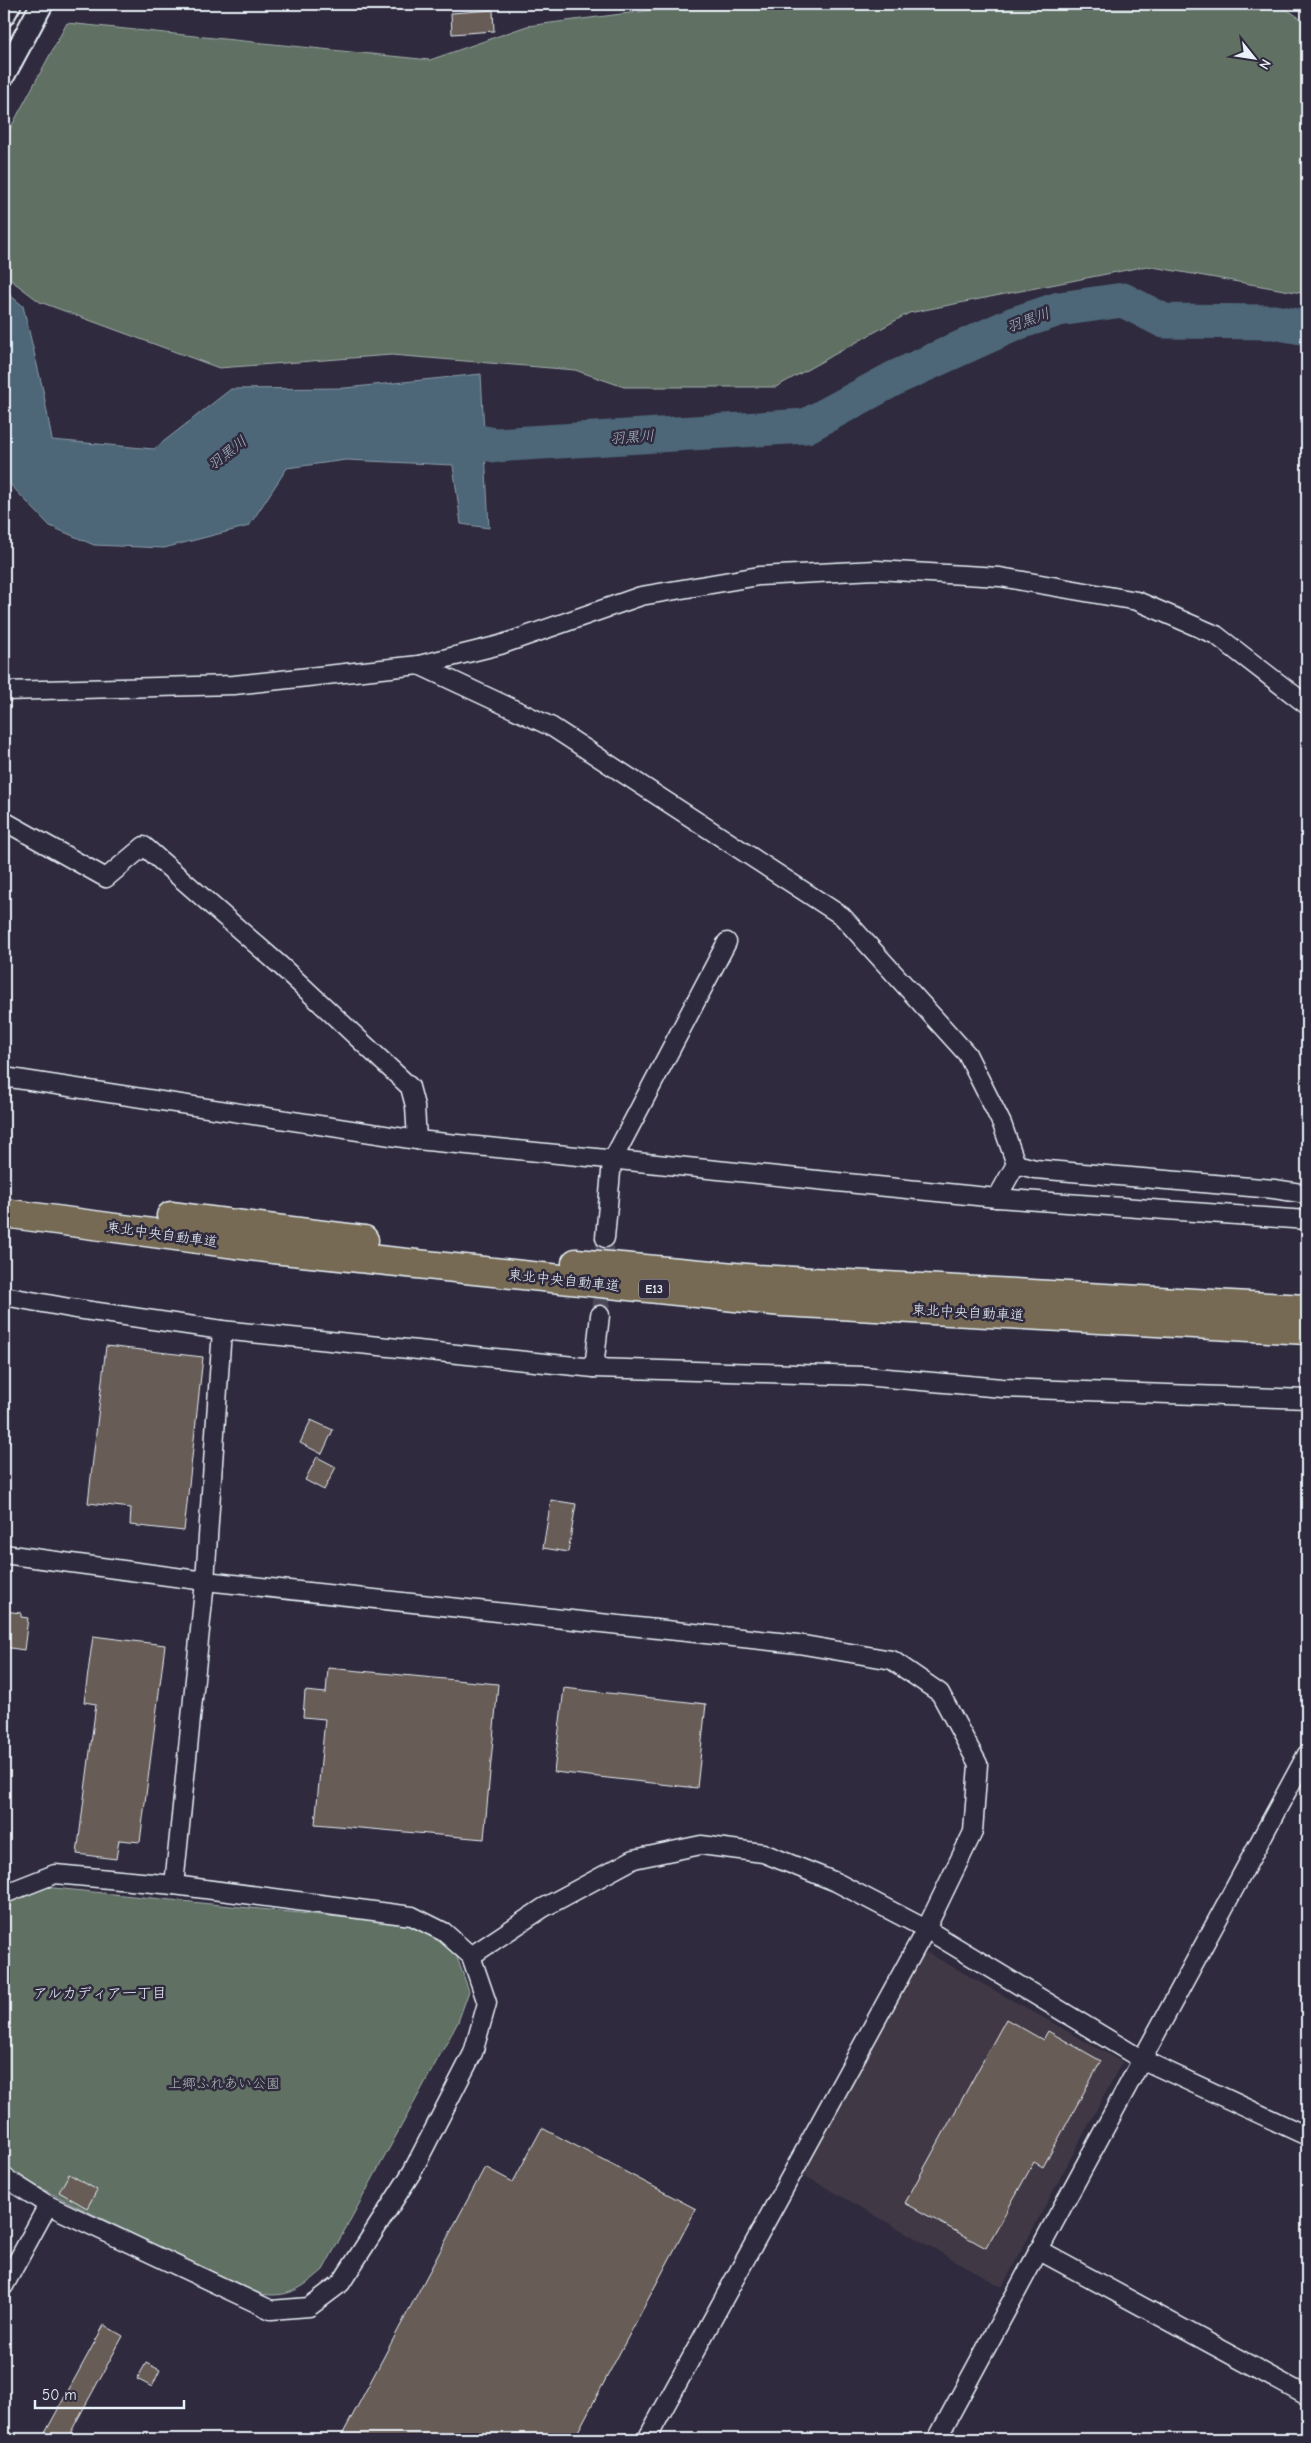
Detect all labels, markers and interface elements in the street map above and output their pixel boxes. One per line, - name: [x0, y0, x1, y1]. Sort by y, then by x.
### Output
- north arrow: [1228, 32, 1278, 82]
- text: N: [1255, 56, 1274, 72]
- water label: 羽黒川: [1004, 304, 1052, 336]
- water label: 羽黒川: [609, 426, 655, 448]
- water label: 羽黒川: [204, 432, 250, 474]
- street label: 東北中央自動車道: [105, 1218, 219, 1251]
- street label: 東北中央自動車道: [507, 1266, 621, 1295]
- road number: E13: [639, 1280, 669, 1298]
- street label: 東北中央自動車道: [912, 1301, 1024, 1324]
- district label: アルカディア一丁目: [33, 1984, 167, 2002]
- park label: 上郷ふれあい公園: [168, 2075, 280, 2092]
- scale bar: [35, 2378, 184, 2410]
- text: 50 m: [42, 2386, 77, 2404]

